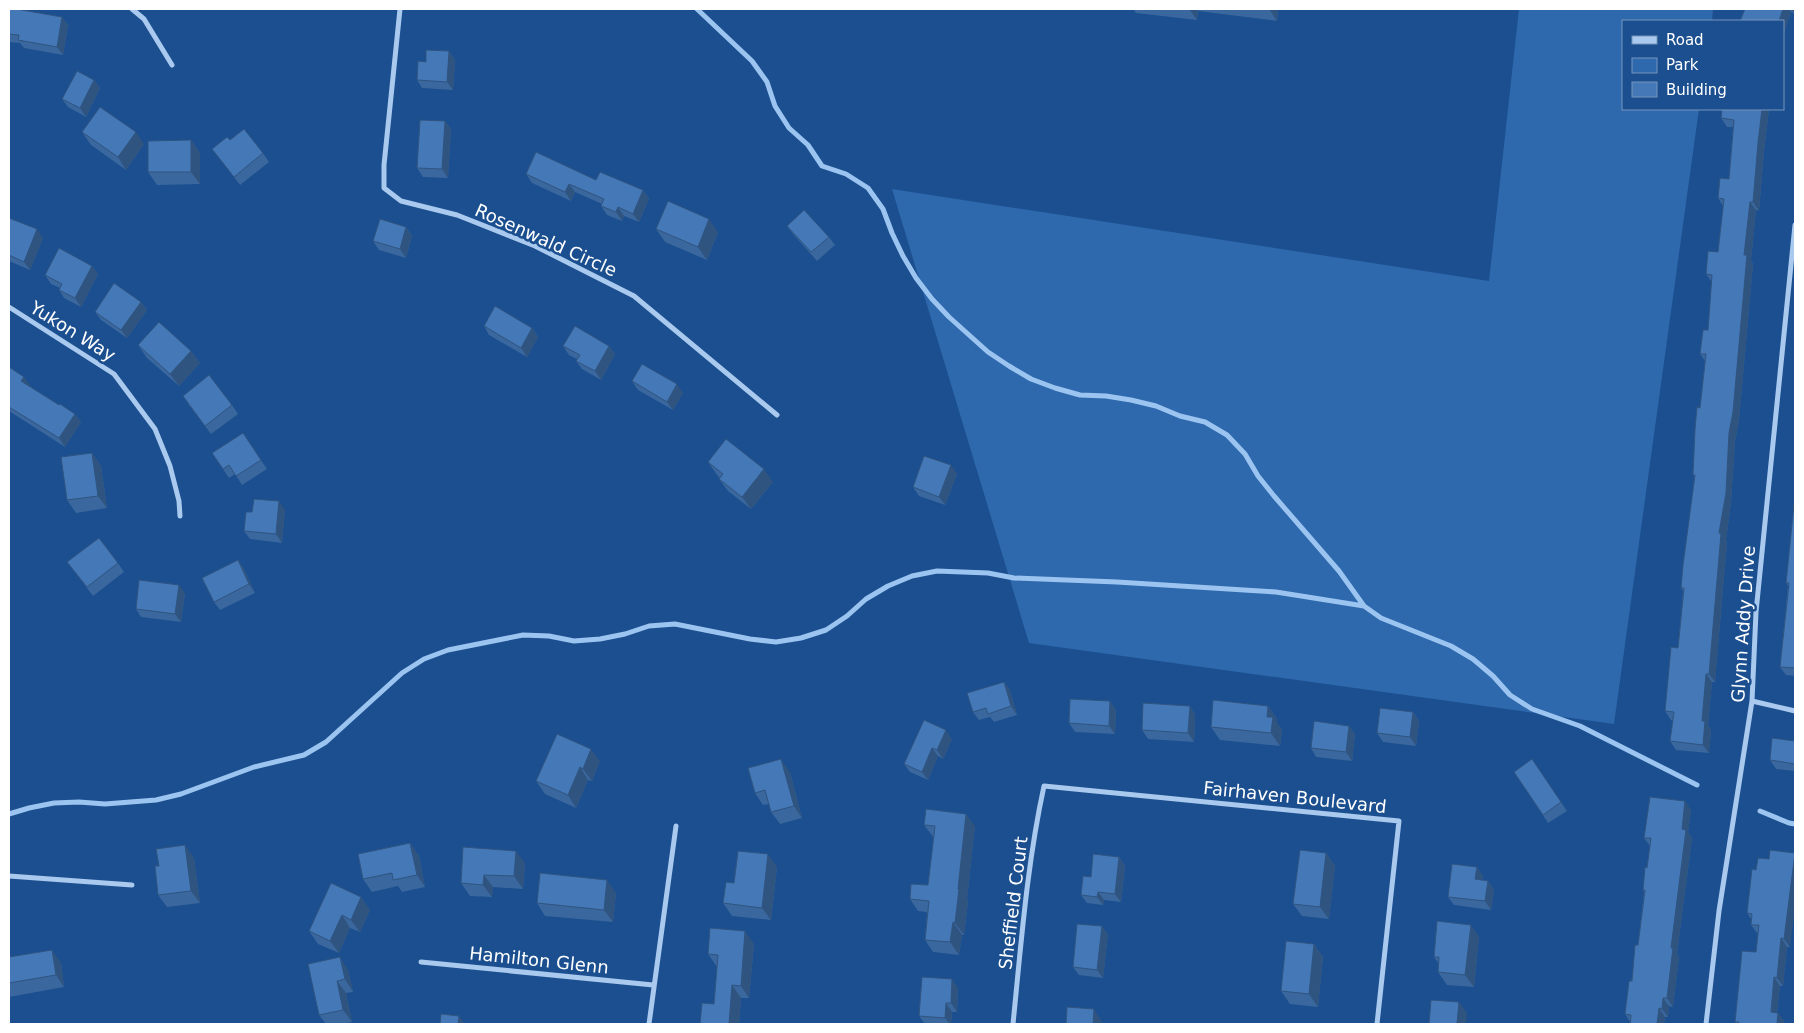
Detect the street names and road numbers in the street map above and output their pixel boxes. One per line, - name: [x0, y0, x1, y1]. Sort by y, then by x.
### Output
- street label: Rosenwald Circle: [472, 199, 620, 281]
- street label: Yukon Way: [26, 296, 120, 366]
- street label: Glynn Addy Drive: [1727, 545, 1759, 703]
- street label: Fairhaven Boulevard: [1202, 777, 1388, 817]
- street label: Sheffield Court: [994, 835, 1032, 971]
- street label: Hamilton Glenn: [468, 942, 610, 978]

